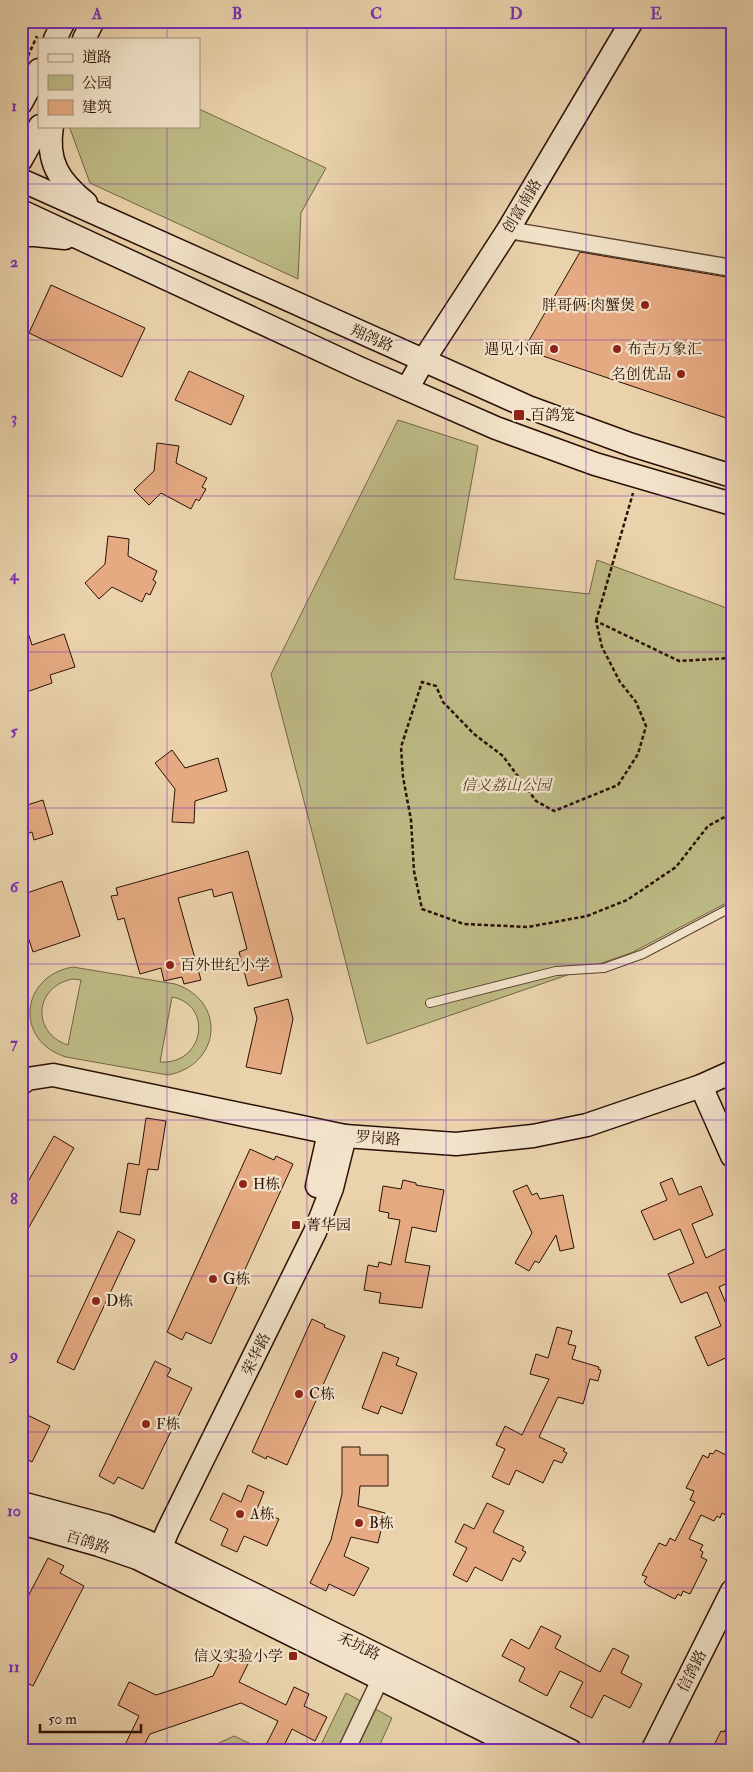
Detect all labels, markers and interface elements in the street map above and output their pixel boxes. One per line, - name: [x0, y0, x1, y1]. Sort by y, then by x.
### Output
- text: A: [91, 4, 103, 24]
- text: B: [232, 4, 242, 24]
- text: C: [370, 4, 382, 24]
- text: D: [509, 4, 523, 24]
- text: E: [650, 4, 662, 24]
- legend: [38, 38, 200, 128]
- text: 道路: [82, 48, 112, 67]
- text: 公园: [82, 74, 112, 93]
- text: 1: [11, 96, 17, 116]
- text: 建筑: [82, 98, 112, 117]
- street label: 创富南路: [499, 176, 546, 237]
- text: 2: [10, 252, 18, 272]
- place label: 胖哥俩·肉蟹煲: [542, 296, 635, 315]
- marker: 胖哥俩·肉蟹煲: [639, 299, 651, 311]
- street label: 翔鸽路: [347, 321, 396, 356]
- place label: 遇见小面: [484, 340, 544, 359]
- place label: 布吉万象汇: [627, 340, 702, 359]
- marker: 遇见小面: [548, 343, 560, 355]
- marker: 布吉万象汇: [611, 343, 623, 355]
- place label: 名创优品: [611, 365, 671, 384]
- marker: 名创优品: [675, 368, 687, 380]
- place label: 百鸽笼: [530, 406, 575, 425]
- text: 3: [11, 408, 17, 428]
- marker: 百鸽笼: [512, 408, 526, 422]
- text: 4: [9, 565, 20, 585]
- text: 5: [10, 721, 18, 741]
- park label: 信义荔山公园: [461, 776, 553, 795]
- text: 6: [10, 877, 20, 897]
- place label: 百外世纪小学: [180, 956, 270, 975]
- marker: 百外世纪小学: [164, 959, 176, 971]
- text: 7: [10, 1033, 18, 1053]
- street label: 罗岗路: [355, 1127, 401, 1150]
- place label: H栋: [253, 1175, 280, 1194]
- marker: H栋: [237, 1178, 249, 1190]
- text: 8: [10, 1189, 18, 1209]
- place label: 菁华园: [306, 1216, 351, 1235]
- marker: 菁华园: [290, 1219, 302, 1231]
- place label: G栋: [223, 1270, 251, 1289]
- marker: G栋: [207, 1273, 219, 1285]
- place label: D栋: [106, 1292, 133, 1311]
- marker: D栋: [90, 1295, 102, 1307]
- street label: 荣华路: [238, 1330, 275, 1379]
- text: 9: [8, 1345, 18, 1365]
- place label: C栋: [309, 1385, 335, 1404]
- marker: C栋: [293, 1388, 305, 1400]
- place label: F栋: [156, 1415, 180, 1434]
- marker: F栋: [140, 1418, 152, 1430]
- text: 10: [7, 1501, 21, 1521]
- place label: A栋: [249, 1505, 275, 1524]
- marker: A栋: [234, 1508, 246, 1520]
- place label: B栋: [369, 1514, 394, 1533]
- marker: B栋: [353, 1517, 365, 1529]
- street label: 百鸽路: [64, 1527, 112, 1558]
- street label: 禾坑路: [334, 1628, 383, 1665]
- place label: 信义实验小学: [193, 1647, 283, 1666]
- street label: 信鸽路: [674, 1647, 711, 1696]
- marker: 信义实验小学: [287, 1650, 299, 1662]
- text: 11: [8, 1657, 20, 1677]
- scale bar: [40, 1702, 141, 1734]
- text: 50 m: [48, 1710, 77, 1729]

